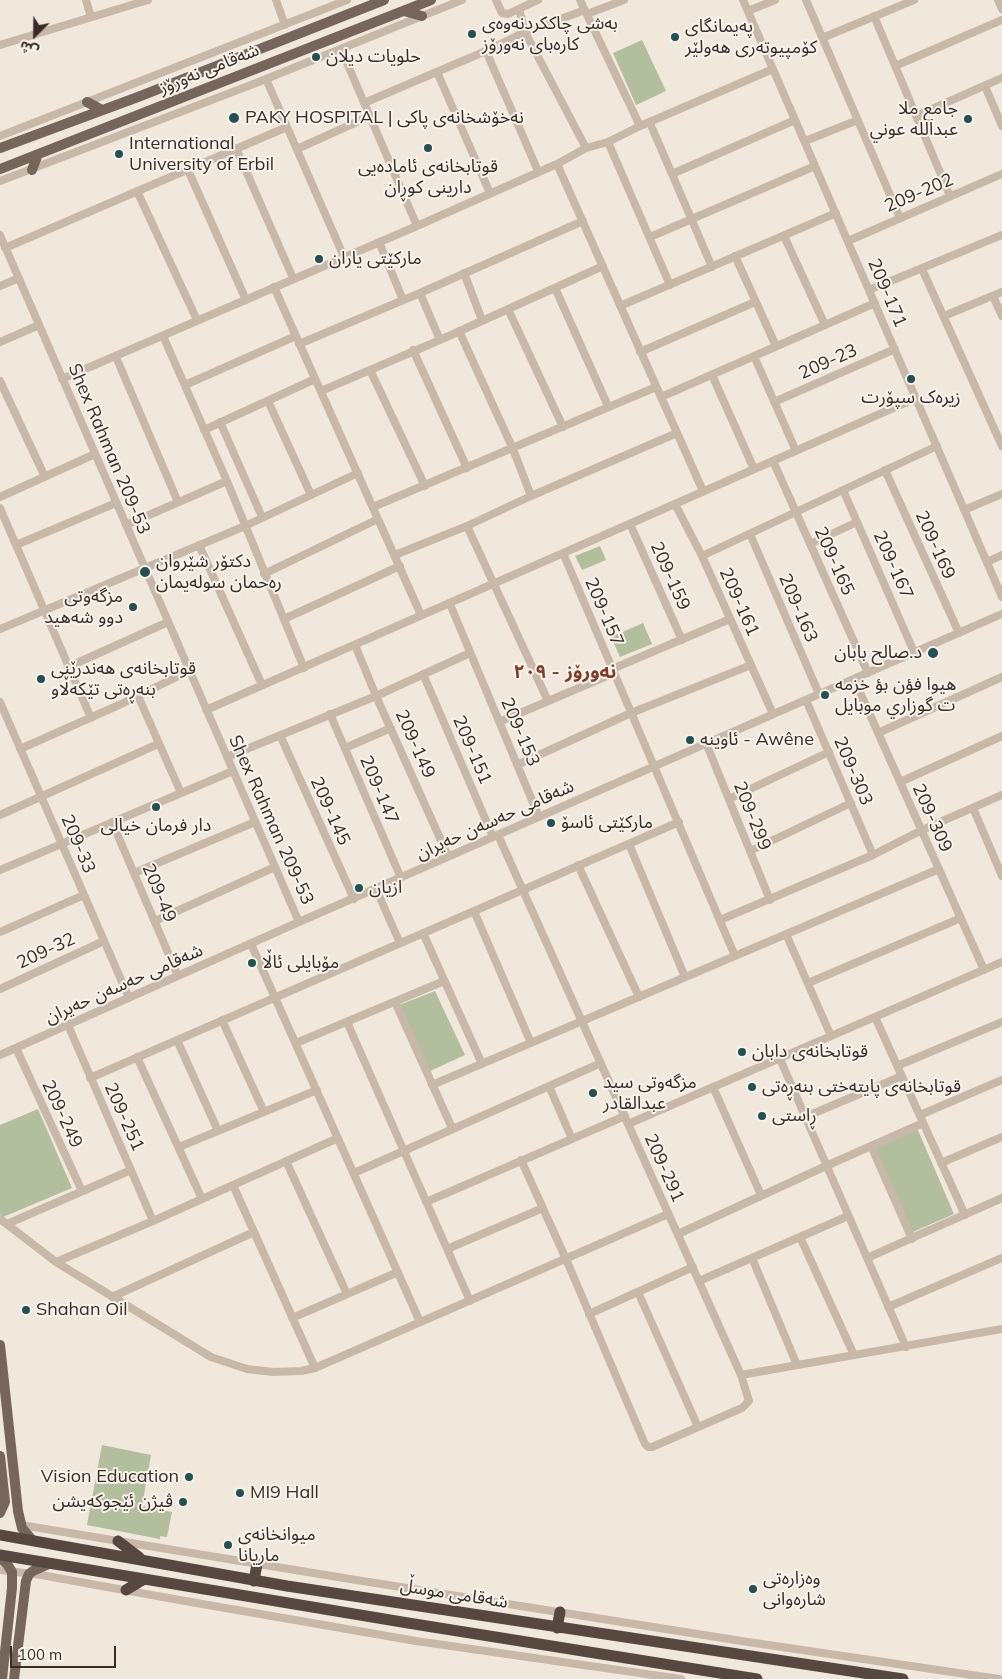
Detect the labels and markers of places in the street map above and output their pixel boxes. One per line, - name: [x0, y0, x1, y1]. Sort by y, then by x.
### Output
- place label: به‌شی چاككردنه‌وه‌ی كاره‌بای نه‌ورۆز: [482, 13, 618, 56]
- place label: پەیمانگای کۆمپیوتەری هەولێر: [685, 16, 817, 58]
- marker: به‌شی چاككردنه‌وه‌ی كاره‌بای نه‌ورۆز: [466, 28, 478, 40]
- marker: پەیمانگای کۆمپیوتەری هەولێر: [669, 31, 681, 43]
- place label: حلويات ديلان: [326, 46, 421, 68]
- marker: حلويات ديلان: [310, 51, 322, 63]
- place label: جامع ملا عبدالله عوني: [870, 98, 958, 140]
- place label: PAKY HOSPITAL | نەخۆشخانەی پاکی: [245, 107, 524, 129]
- marker: PAKY HOSPITAL | نەخۆشخانەی پاکی: [227, 111, 241, 125]
- marker: جامع ملا عبدالله عوني: [962, 113, 974, 125]
- place label: International University of Erbil: [129, 133, 274, 176]
- marker: قوتابخانەی ئامادەیی دارینی کوڕان: [422, 142, 434, 154]
- marker: International University of Erbil: [113, 148, 125, 160]
- place label: قوتابخانەی ئامادەیی دارینی کوڕان: [358, 156, 498, 198]
- place label: مارکێتی یاران: [329, 248, 422, 270]
- marker: مارکێتی یاران: [313, 253, 325, 265]
- marker: زیرەک سپۆرت: [905, 373, 917, 385]
- place label: زیرەک سپۆرت: [861, 387, 961, 409]
- place label: دکتۆر شێروان رەحمان سولەیمان: [156, 551, 282, 594]
- marker: دکتۆر شێروان رەحمان سولەیمان: [138, 565, 152, 579]
- place label: مزگەوتی دوو شەهید: [44, 586, 123, 628]
- marker: مزگەوتی دوو شەهید: [127, 601, 139, 613]
- place label: د.صالح بابان: [834, 642, 922, 664]
- marker: د.صالح بابان: [926, 646, 940, 660]
- place label: قوتابخانەی هەندرێنی بنەڕەتی تێکەڵاو: [51, 658, 196, 701]
- marker: قوتابخانەی هەندرێنی بنەڕەتی تێکەڵاو: [35, 673, 47, 685]
- place label: هيوا فؤن بؤ خزمه ت گوزاري موبايل: [835, 674, 956, 716]
- marker: هيوا فؤن بؤ خزمه ت گوزاري موبايل: [819, 689, 831, 701]
- place label: ئاوینە - Awêne: [700, 729, 814, 751]
- marker: ئاوینە - Awêne: [684, 734, 696, 746]
- marker: دار فرمان خیالی: [150, 801, 162, 813]
- place label: مارکێتی ئاسۆ: [561, 812, 653, 834]
- place label: دار فرمان خیالی: [101, 815, 211, 837]
- marker: مارکێتی ئاسۆ: [545, 817, 557, 829]
- place label: ازيان: [369, 877, 402, 899]
- marker: ازيان: [353, 882, 365, 894]
- place label: مۆبایلی ئاڵا: [262, 952, 339, 974]
- marker: مۆبایلی ئاڵا: [246, 957, 258, 969]
- place label: قوتابخانەی دابان: [752, 1041, 868, 1063]
- marker: قوتابخانەی دابان: [736, 1046, 748, 1058]
- place label: مزگەوتی سید عبدالقادر: [603, 1072, 697, 1114]
- place label: قوتابخانەی پایتەختی بنەڕەتی: [762, 1076, 961, 1098]
- marker: قوتابخانەی پایتەختی بنەڕەتی: [746, 1081, 758, 1093]
- marker: مزگەوتی سید عبدالقادر: [587, 1087, 599, 1099]
- place label: ڕاستی: [772, 1105, 817, 1127]
- marker: ڕاستی: [756, 1110, 768, 1122]
- place label: Shahan Oil: [36, 1299, 128, 1321]
- marker: Shahan Oil: [20, 1304, 32, 1316]
- place label: Vision Education: [41, 1466, 179, 1488]
- marker: Vision Education: [183, 1471, 195, 1483]
- place label: MI9 Hall: [250, 1482, 319, 1504]
- marker: MI9 Hall: [234, 1487, 246, 1499]
- place label: ڤیژن ئێجوکەیشن: [53, 1491, 173, 1513]
- marker: ڤیژن ئێجوکەیشن: [177, 1496, 189, 1508]
- place label: میوانخانەی ماریانا: [238, 1524, 316, 1566]
- marker: میوانخانەی ماریانا: [222, 1539, 234, 1551]
- place label: وەزارەتی شارەوانی: [763, 1568, 826, 1610]
- marker: وەزارەتی شارەوانی: [747, 1583, 759, 1595]

